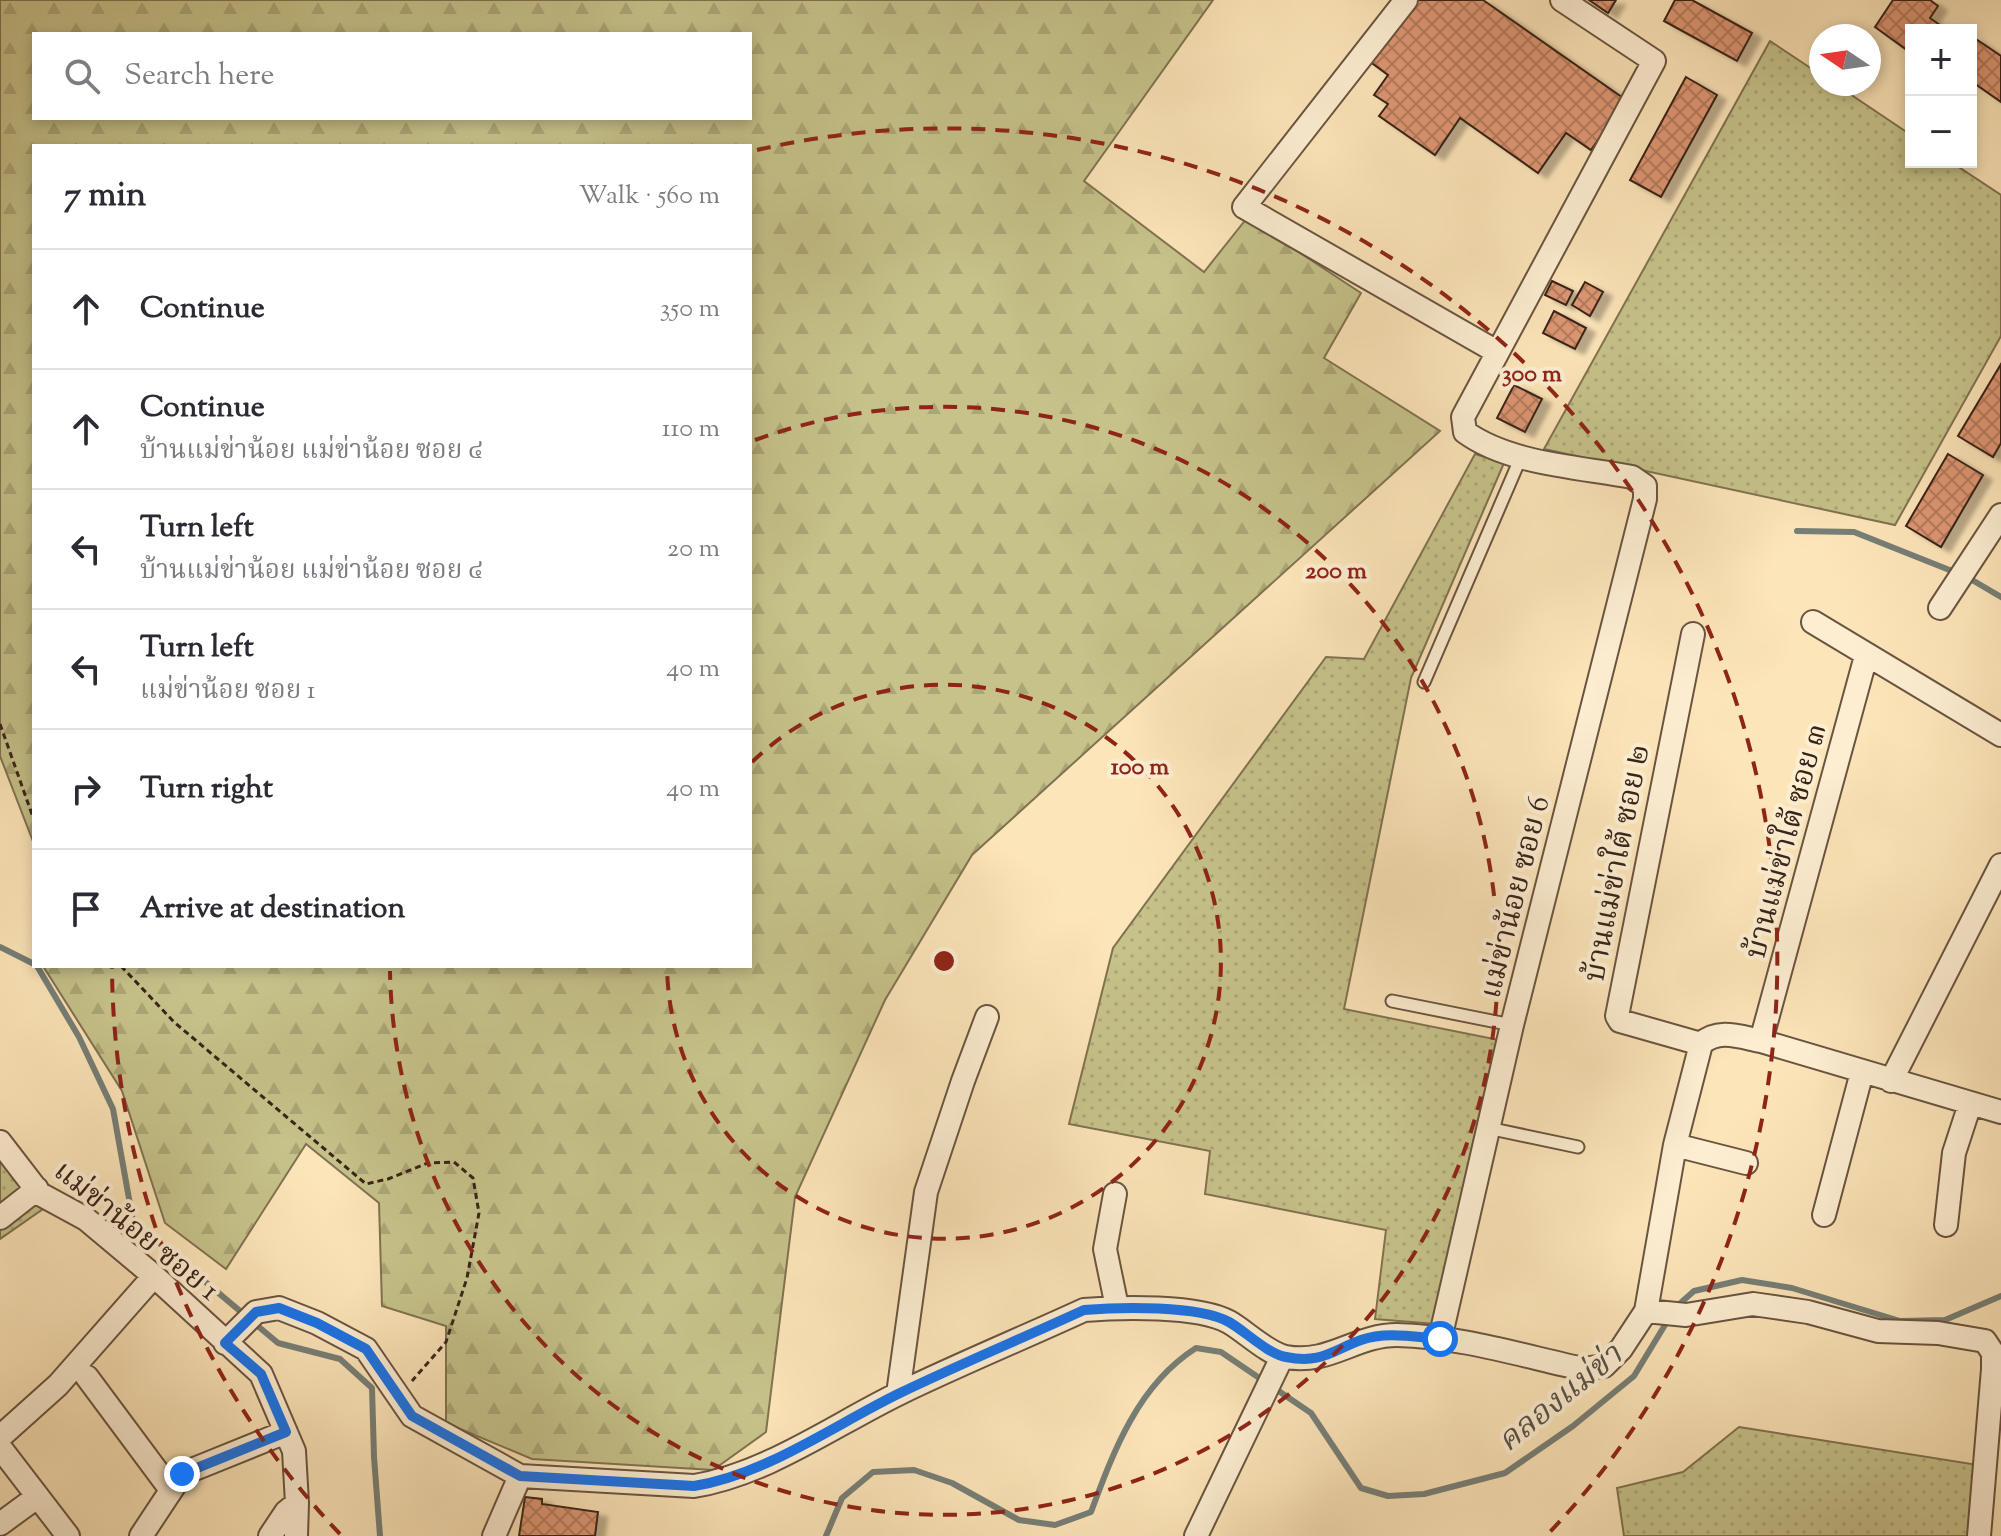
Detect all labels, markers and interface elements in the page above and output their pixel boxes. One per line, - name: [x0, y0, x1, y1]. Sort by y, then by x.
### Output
- north arrow: [1809, 24, 1881, 96]
- map controls: [1905, 24, 1977, 168]
- button: +: [1905, 24, 1977, 96]
- search box: [32, 32, 752, 120]
- icon: search: [60, 54, 104, 98]
- text: Search here: [124, 55, 274, 98]
- button: −: [1905, 96, 1977, 168]
- text: 7 min: [64, 172, 146, 221]
- text: Walk · 560 m: [579, 178, 720, 215]
- icon: ahead: [64, 287, 108, 331]
- text: Continue: [140, 288, 265, 331]
- text: 350 m: [660, 291, 720, 328]
- text: 300 m: [1502, 358, 1562, 392]
- text: Continue: [140, 387, 265, 430]
- icon: ahead: [64, 407, 108, 451]
- text: 110 m: [662, 411, 720, 448]
- text: บ้านแม่ข่าน้อย แม่ข่าน้อย ซอย ๔: [140, 433, 483, 470]
- text: Turn left: [140, 507, 254, 550]
- icon: left: [64, 527, 108, 571]
- text: 20 m: [667, 531, 720, 568]
- text: บ้านแม่ข่าน้อย แม่ข่าน้อย ซอย ๔: [140, 553, 483, 590]
- text: 200 m: [1305, 555, 1367, 589]
- text: Turn left: [140, 627, 254, 670]
- icon: left: [64, 647, 108, 691]
- text: 40 m: [666, 651, 720, 688]
- text: แม่ข่าน้อย ซอย 1: [140, 673, 316, 710]
- street label: บ้านแม่ข่าใต้ ซอย ๓: [1733, 719, 1839, 964]
- street label: บ้านแม่ข่าใต้ ซอย ๒: [1572, 741, 1663, 986]
- text: 100 m: [1111, 751, 1169, 785]
- icon: right: [64, 767, 108, 811]
- text: Turn right: [140, 768, 273, 811]
- text: 40 m: [666, 771, 720, 808]
- street label: แม่ข่าน้อย ซอย 6: [1470, 792, 1562, 1003]
- icon: arrive: [64, 887, 108, 931]
- text: Arrive at destination: [140, 888, 405, 931]
- centre of rings: [930, 947, 958, 975]
- street label: แม่ข่าน้อย ซอย 1: [43, 1151, 228, 1312]
- route start: [1422, 1321, 1458, 1357]
- water label: คลองแม่ข่า: [1488, 1334, 1635, 1464]
- route end: [164, 1456, 200, 1492]

